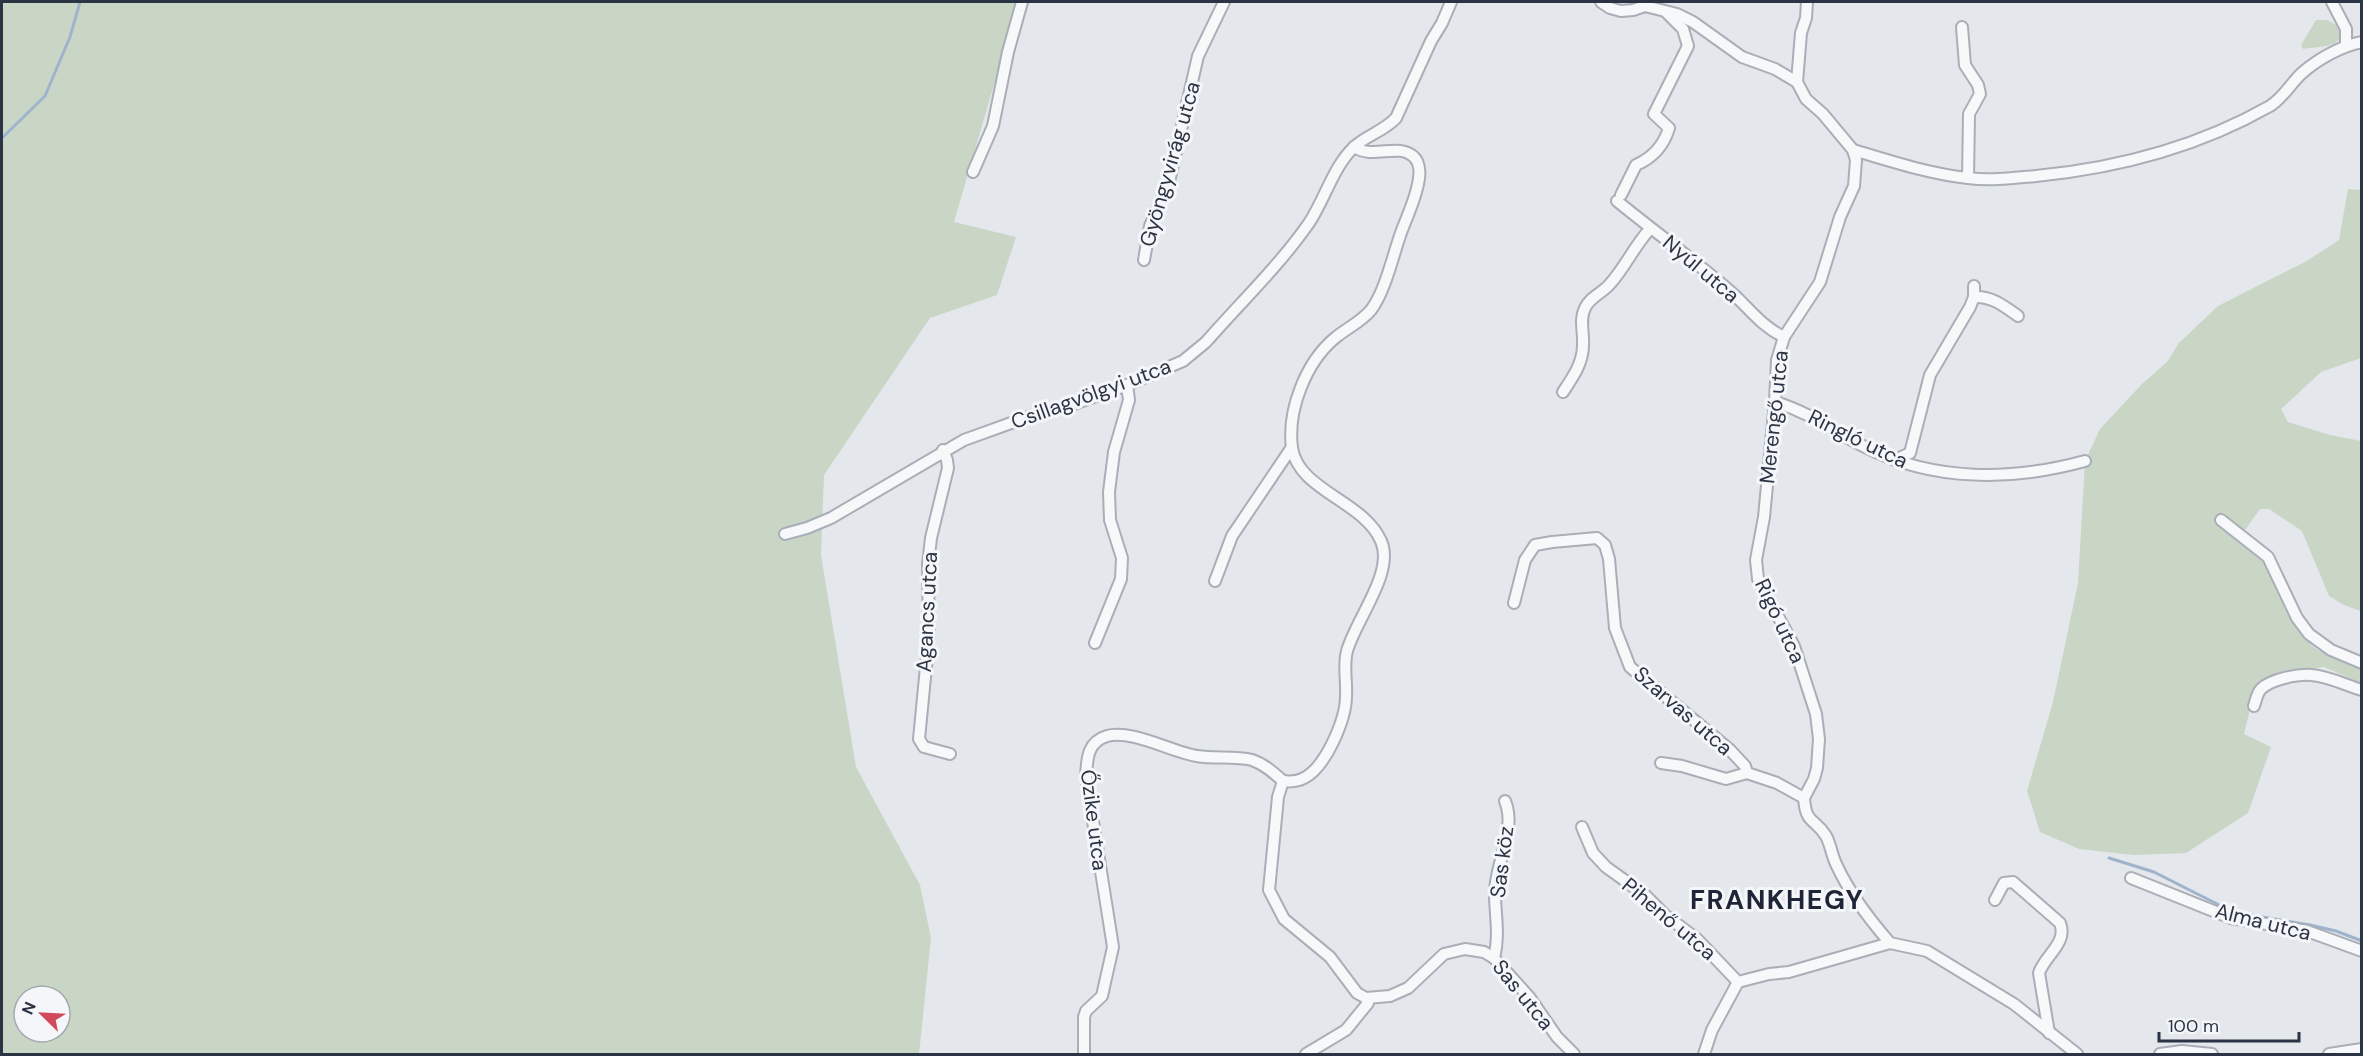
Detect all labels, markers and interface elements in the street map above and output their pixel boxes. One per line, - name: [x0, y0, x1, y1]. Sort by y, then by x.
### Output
- street label: Gyöngyvirág utca: [1133, 78, 1207, 250]
- street label: Nyúl utca: [1657, 229, 1745, 309]
- street label: Merengő utca: [1753, 349, 1795, 485]
- street label: Csillagvölgyi utca: [1007, 352, 1175, 436]
- street label: Ringló utca: [1804, 403, 1912, 475]
- street label: Agancs utca: [910, 551, 944, 673]
- street label: Rigó utca: [1748, 574, 1812, 668]
- street label: Szarvas utca: [1628, 660, 1738, 762]
- street label: Őzike utca: [1074, 768, 1114, 872]
- street label: Sas köz: [1484, 825, 1520, 899]
- street label: Pihenő utca: [1616, 871, 1722, 967]
- district label: FRANKHEGY: [1690, 882, 1864, 917]
- street label: Alma utca: [2212, 897, 2314, 947]
- street label: Sas utca: [1486, 954, 1560, 1036]
- north arrow: [12, 984, 72, 1044]
- text: N: [17, 999, 41, 1018]
- scale bar: [2159, 1005, 2298, 1043]
- text: 100 m: [2168, 1014, 2219, 1038]

